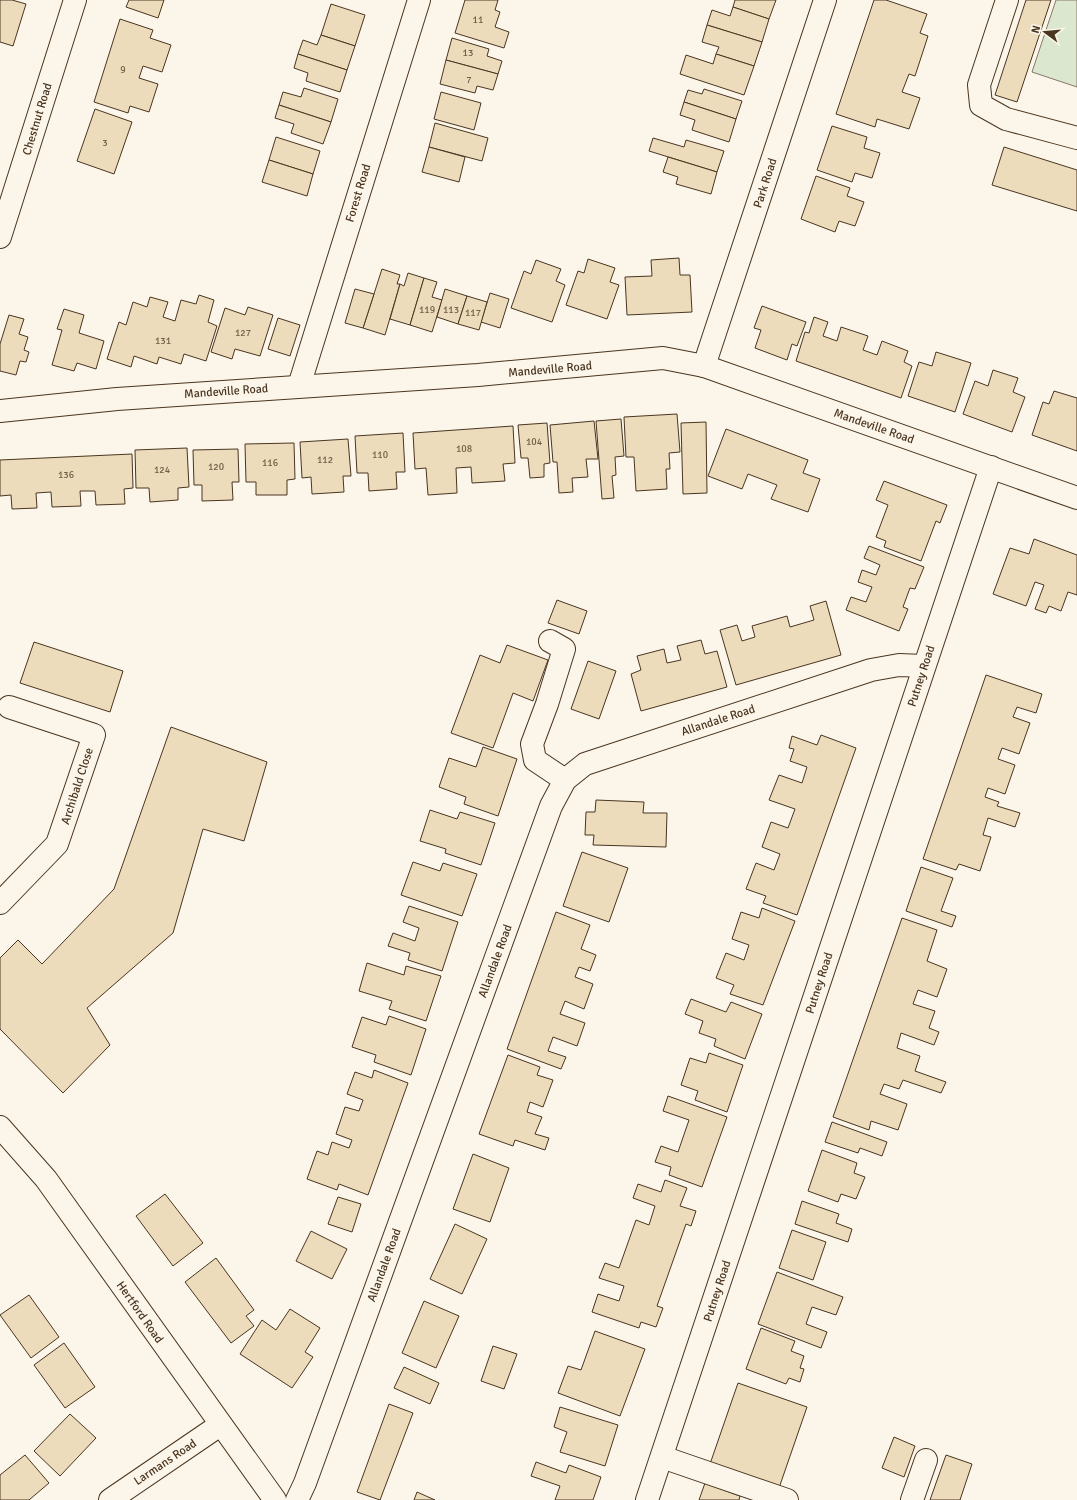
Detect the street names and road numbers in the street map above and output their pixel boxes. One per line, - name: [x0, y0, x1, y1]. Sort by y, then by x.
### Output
- street label: Chestnut Road: [19, 81, 56, 157]
- street label: Park Road: [750, 156, 781, 210]
- street label: Forest Road: [343, 162, 374, 224]
- street label: Mandeville Road: [507, 358, 593, 381]
- street label: Mandeville Road: [183, 381, 269, 402]
- street label: Mandeville Road: [832, 406, 916, 447]
- street label: Putney Road: [904, 644, 938, 709]
- street label: Allandale Road: [679, 701, 757, 740]
- street label: Archibald Close: [58, 746, 97, 827]
- street label: Allandale Road: [475, 922, 516, 1000]
- street label: Putney Road: [802, 951, 836, 1016]
- street label: Allandale Road: [364, 1226, 405, 1304]
- street label: Putney Road: [700, 1259, 734, 1324]
- street label: Hertford Road: [113, 1278, 166, 1346]
- street label: Larmans Road: [131, 1436, 199, 1489]

